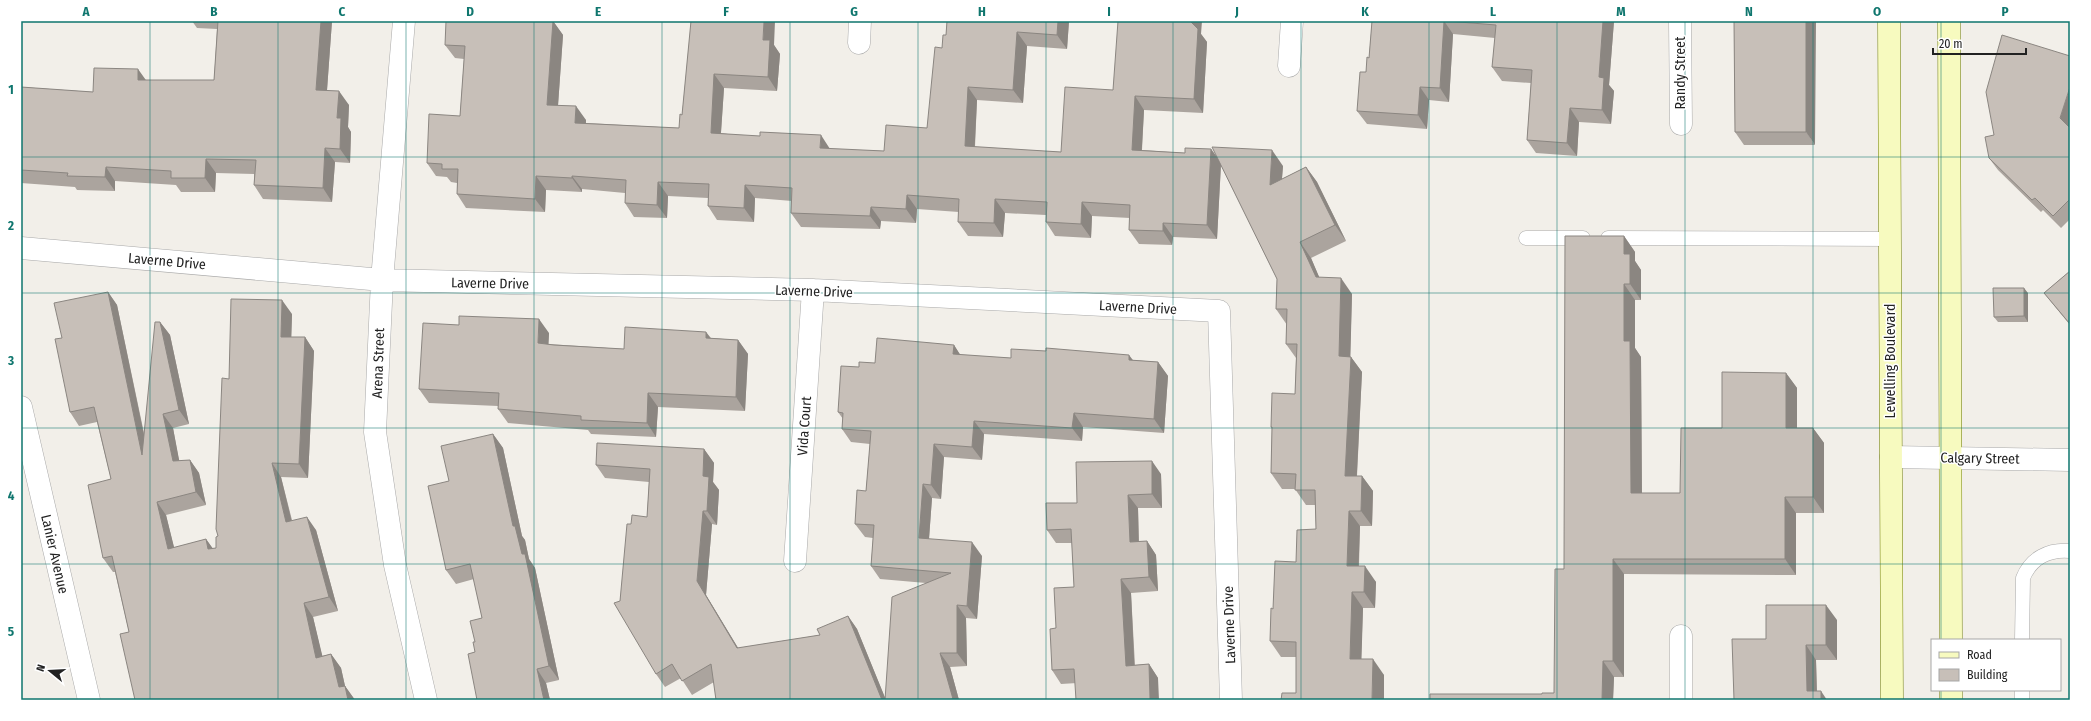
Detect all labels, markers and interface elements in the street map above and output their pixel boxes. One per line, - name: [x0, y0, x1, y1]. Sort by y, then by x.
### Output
- text: A: [81, 4, 90, 19]
- text: B: [210, 4, 218, 19]
- text: C: [339, 4, 346, 19]
- text: D: [466, 4, 474, 19]
- text: E: [595, 4, 601, 19]
- text: F: [723, 4, 729, 19]
- text: G: [850, 4, 858, 19]
- text: H: [978, 4, 986, 19]
- text: I: [1107, 4, 1111, 19]
- text: J: [1234, 4, 1239, 19]
- text: K: [1361, 4, 1369, 19]
- text: L: [1490, 4, 1496, 19]
- text: M: [1616, 4, 1626, 19]
- text: N: [1745, 4, 1753, 19]
- text: O: [1873, 4, 1881, 19]
- text: P: [2001, 4, 2009, 19]
- scale bar: [1933, 30, 2026, 56]
- street label: Randy Street: [1672, 36, 1689, 110]
- text: 20 m: [1939, 37, 1963, 51]
- text: 1: [8, 82, 14, 97]
- text: 2: [7, 218, 14, 233]
- street label: Laverne Drive: [127, 250, 207, 273]
- street label: Laverne Drive: [451, 274, 529, 293]
- street label: Laverne Drive: [775, 282, 853, 301]
- street label: Laverne Drive: [1099, 297, 1177, 318]
- street label: Lewelling Boulevard: [1882, 304, 1899, 418]
- street label: Arena Street: [369, 327, 388, 399]
- text: 3: [7, 353, 14, 368]
- street label: Vida Court: [794, 395, 815, 456]
- street label: Calgary Street: [1940, 449, 2020, 468]
- text: 4: [8, 488, 15, 503]
- street label: Lanier Avenue: [37, 513, 72, 596]
- street label: Laverne Drive: [1220, 586, 1239, 664]
- text: 5: [8, 624, 14, 639]
- legend: [1931, 639, 2061, 691]
- text: Road: [1967, 648, 1992, 662]
- north arrow: [30, 651, 70, 691]
- text: N: [34, 663, 48, 673]
- text: Building: [1967, 668, 2008, 682]

